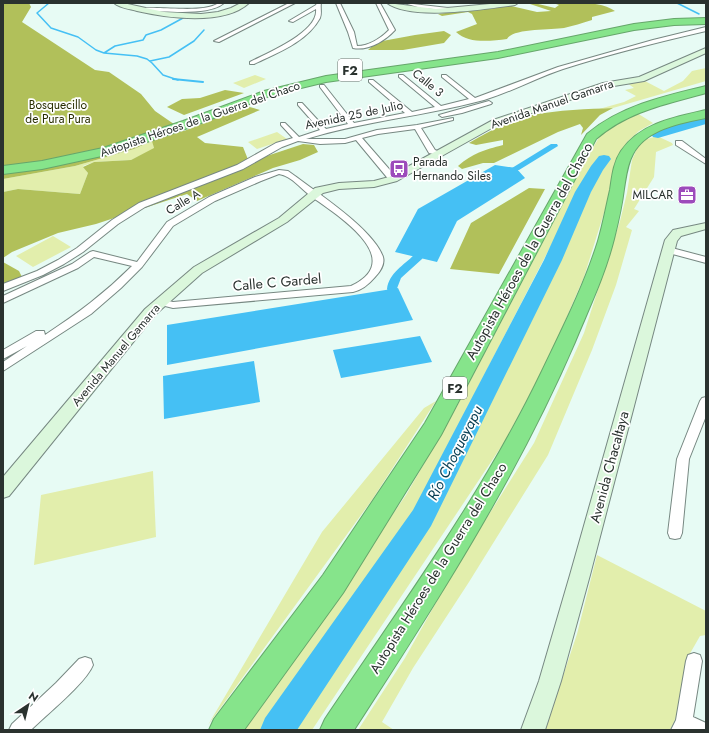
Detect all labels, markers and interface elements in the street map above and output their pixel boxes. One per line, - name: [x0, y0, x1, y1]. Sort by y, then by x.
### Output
- road number: F2: [338, 59, 362, 81]
- street label: Calle 3: [408, 65, 448, 102]
- street label: Avenida Manuel Gamarra: [488, 74, 616, 134]
- street label: Autopista Héroes de la Guerra del Chaco: [98, 76, 303, 162]
- park label: Bosquecillo de Pura Pura: [25, 96, 91, 128]
- street label: Avenida 25 de Julio: [303, 96, 405, 134]
- street label: Autopista Héroes de la Guerra del Chaco: [461, 138, 597, 363]
- place label: Parada Hernando Siles: [413, 153, 491, 185]
- bus stop icon: Parada Hernando Siles: [388, 158, 410, 180]
- office icon: MILCAR: [676, 184, 698, 206]
- street label: Calle A: [162, 185, 204, 219]
- place label: MILCAR: [633, 186, 673, 204]
- street label: Calle C Gardel: [232, 268, 322, 296]
- street label: Avenida Manuel Gamarra: [68, 300, 165, 410]
- road number: F2: [443, 377, 467, 399]
- water label: Río Choqueyapu: [422, 401, 489, 504]
- street label: Avenida Chacaltaya: [584, 409, 634, 525]
- street label: Autopista Héroes de la Guerra del Chaco: [364, 458, 512, 677]
- north arrow: [8, 685, 48, 725]
- text: N: [26, 688, 42, 706]

